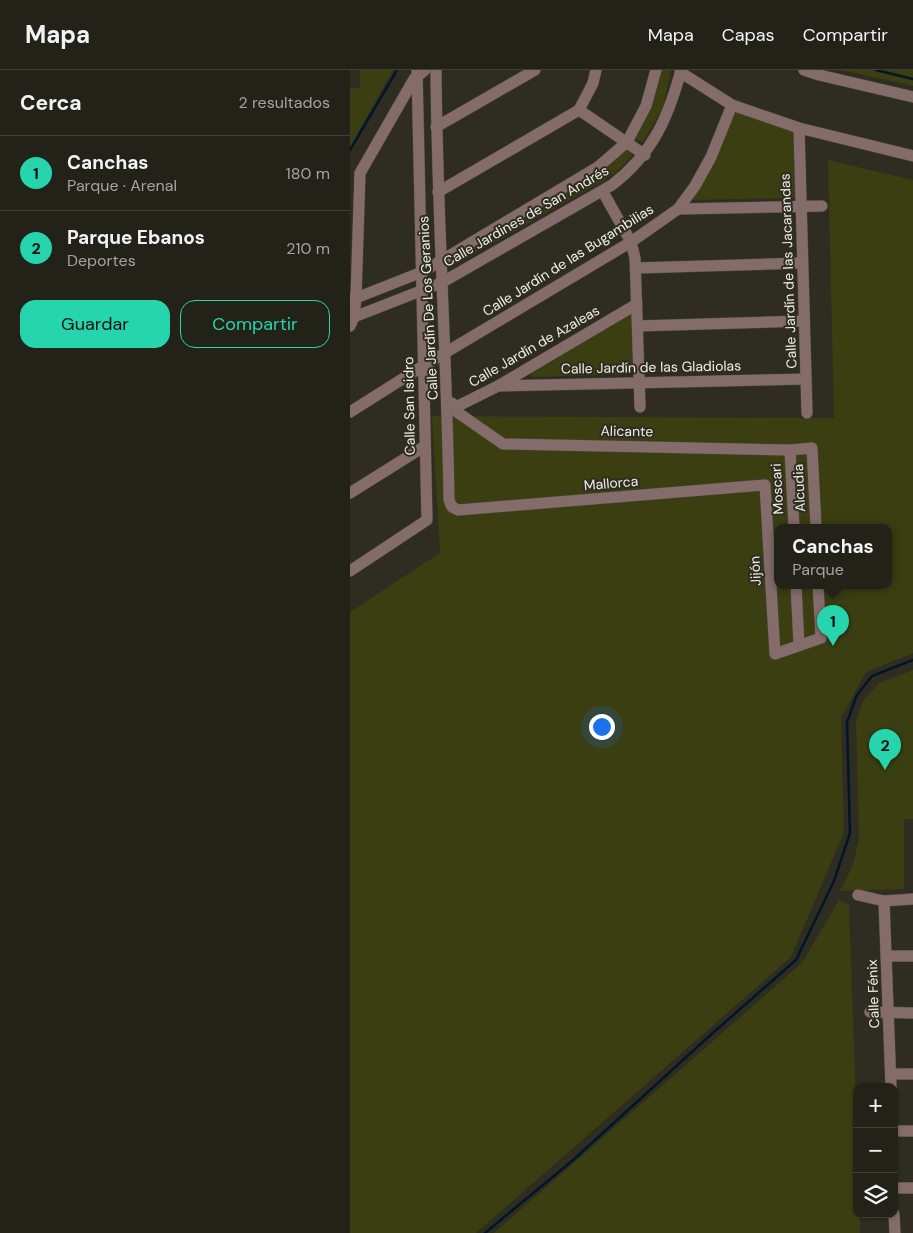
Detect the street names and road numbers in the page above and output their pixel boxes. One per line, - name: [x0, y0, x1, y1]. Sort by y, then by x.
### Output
- street label: Calle Jardines de San Andrés: [440, 161, 612, 271]
- street label: Calle Jardín de las Jacarandas: [776, 173, 800, 369]
- street label: Calle Jardín de las Bugambilias: [479, 200, 657, 320]
- street label: Calle Jardín De Los Geranios: [414, 215, 442, 401]
- street label: Calle Jardín de Azaleas: [465, 301, 603, 391]
- street label: Calle San Isidro: [399, 356, 419, 456]
- street label: Calle Jardín de las Gladiolas: [561, 356, 741, 378]
- street label: Alicante: [601, 422, 654, 440]
- street label: Moscari: [767, 463, 787, 515]
- street label: Alcudia: [789, 463, 809, 513]
- street label: Mallorca: [583, 472, 639, 494]
- street label: Jijón: [745, 555, 765, 587]
- street label: Calle Fénix: [863, 959, 883, 1029]

